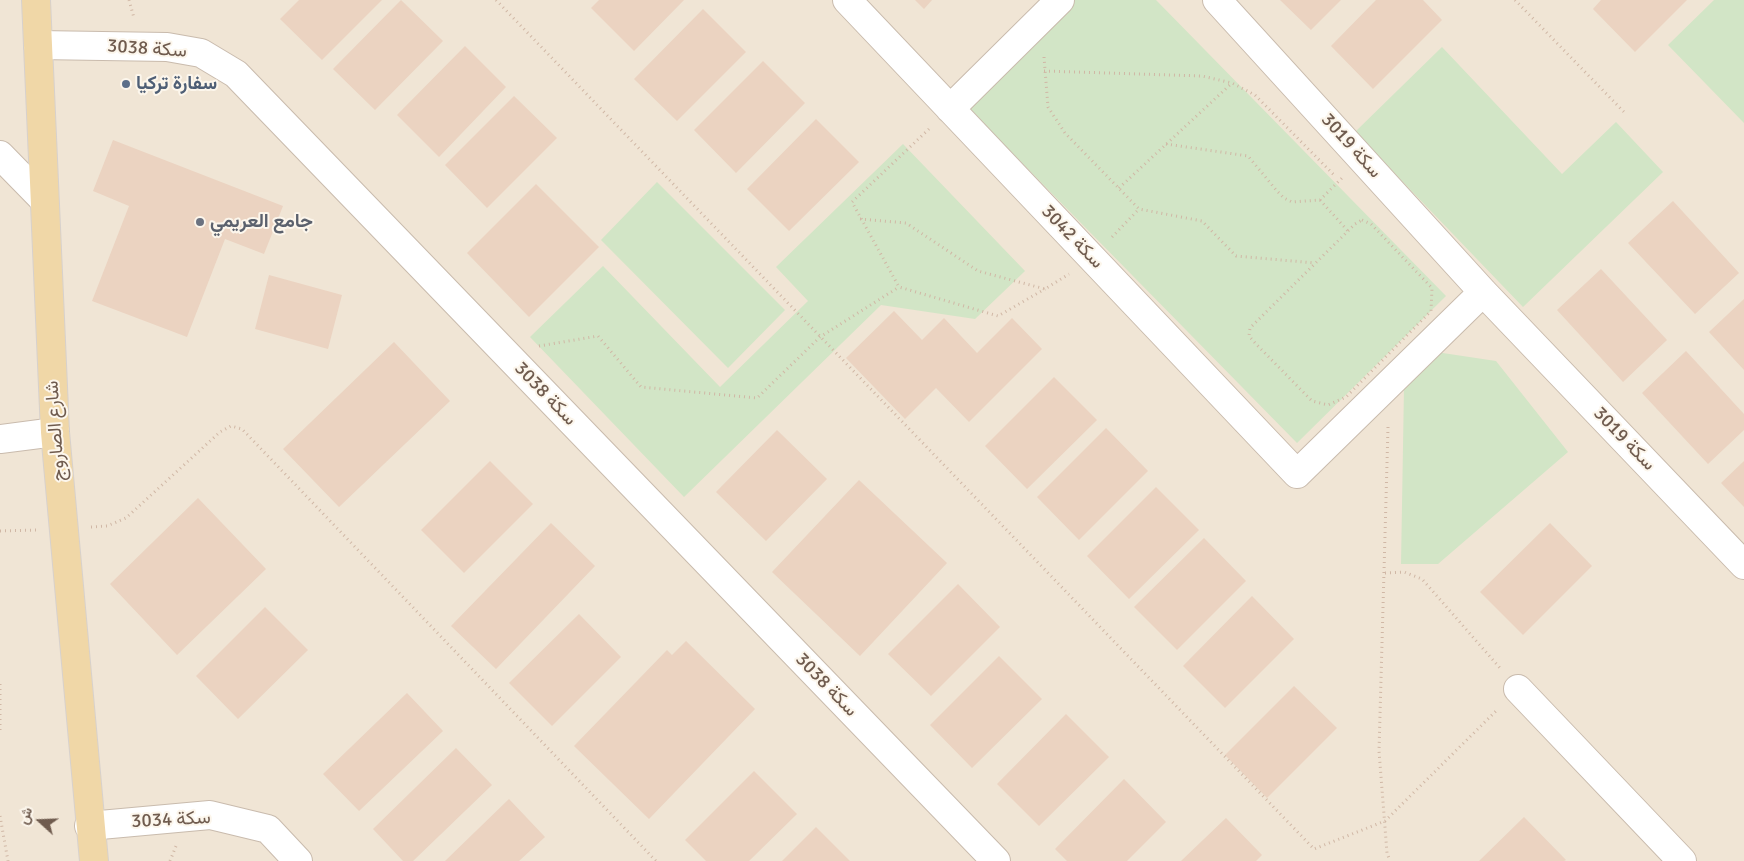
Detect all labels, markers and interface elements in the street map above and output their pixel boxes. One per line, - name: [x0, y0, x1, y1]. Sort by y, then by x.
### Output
- street label: سكة 3038: [106, 35, 188, 63]
- place label: سفارة تركيا: [136, 73, 217, 95]
- marker: سفارة تركيا: [120, 78, 132, 90]
- street label: سكة 3019: [1316, 109, 1386, 183]
- street label: سكة 3042: [1036, 200, 1108, 274]
- place label: جامع العريمي: [210, 211, 313, 233]
- marker: جامع العريمي: [194, 216, 206, 228]
- street label: سكة 3038: [509, 357, 581, 431]
- street label: شارع الصاروج: [41, 380, 71, 482]
- street label: سكة 3019: [1588, 402, 1660, 476]
- street label: سكة 3038: [790, 648, 862, 722]
- north arrow: [15, 796, 65, 846]
- text: ش: [15, 805, 36, 827]
- street label: سكة 3034: [131, 807, 211, 833]

